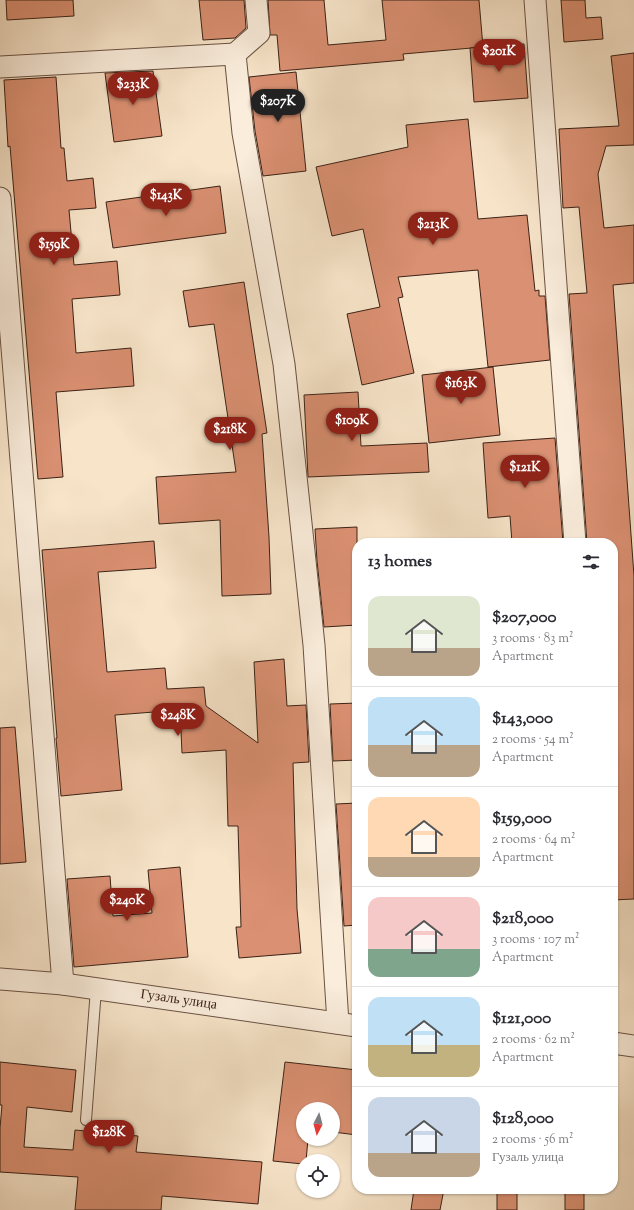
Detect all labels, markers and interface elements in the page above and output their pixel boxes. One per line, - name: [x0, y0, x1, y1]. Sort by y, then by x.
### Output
- pin: $201K: [471, 39, 527, 73]
- text: $201K: [482, 43, 516, 61]
- pin: $233K: [105, 72, 161, 106]
- text: $233K: [117, 76, 149, 94]
- pin: $207K: [250, 89, 306, 123]
- text: $207K: [260, 93, 296, 111]
- pin: $143K: [138, 183, 194, 217]
- text: $143K: [150, 187, 182, 205]
- pin: $213K: [405, 212, 461, 246]
- text: $213K: [417, 216, 449, 234]
- pin: $159K: [26, 232, 82, 266]
- text: $159K: [38, 236, 70, 254]
- pin: $163K: [433, 371, 489, 405]
- text: $163K: [445, 375, 477, 393]
- pin: $109K: [324, 408, 380, 442]
- text: $109K: [335, 412, 369, 430]
- pin: $218K: [202, 417, 258, 451]
- text: $218K: [213, 421, 247, 439]
- pin: $121K: [497, 455, 553, 489]
- text: $121K: [509, 459, 541, 477]
- text: 13 homes: [368, 550, 432, 574]
- icon: filters: [580, 551, 602, 573]
- text: $207,000: [492, 606, 556, 630]
- icon: home: [400, 612, 448, 660]
- text: 3 rooms · 83 m²: [492, 630, 573, 648]
- text: Apartment: [492, 648, 553, 666]
- pin: $248K: [150, 703, 206, 737]
- text: $248K: [160, 707, 196, 725]
- text: $143,000: [492, 707, 553, 731]
- icon: home: [400, 713, 448, 761]
- text: 2 rooms · 54 m²: [492, 731, 574, 749]
- text: Apartment: [492, 749, 553, 767]
- text: $159,000: [492, 807, 552, 831]
- icon: home: [400, 813, 448, 861]
- text: 2 rooms · 64 m²: [492, 831, 575, 849]
- text: Apartment: [492, 849, 553, 867]
- pin: $240K: [99, 888, 155, 922]
- text: $240K: [109, 892, 145, 910]
- text: $218,000: [492, 907, 554, 931]
- icon: home: [400, 913, 448, 961]
- text: 3 rooms · 107 m²: [492, 931, 579, 949]
- text: Apartment: [492, 949, 553, 967]
- street label: Гузаль улица: [139, 985, 219, 1016]
- text: $121,000: [492, 1007, 551, 1031]
- icon: home: [400, 1013, 448, 1061]
- text: 2 rooms · 62 m²: [492, 1031, 575, 1049]
- text: Apartment: [492, 1049, 553, 1067]
- north arrow: [296, 1102, 340, 1146]
- map controls: [296, 1102, 340, 1198]
- text: $128,000: [492, 1107, 554, 1131]
- icon: home: [400, 1113, 448, 1161]
- pin: $128K: [81, 1120, 137, 1154]
- text: $128K: [92, 1124, 126, 1142]
- text: 2 rooms · 56 m²: [492, 1131, 573, 1149]
- text: Гузаль улица: [492, 1149, 564, 1167]
- button: locate: [296, 1154, 340, 1198]

